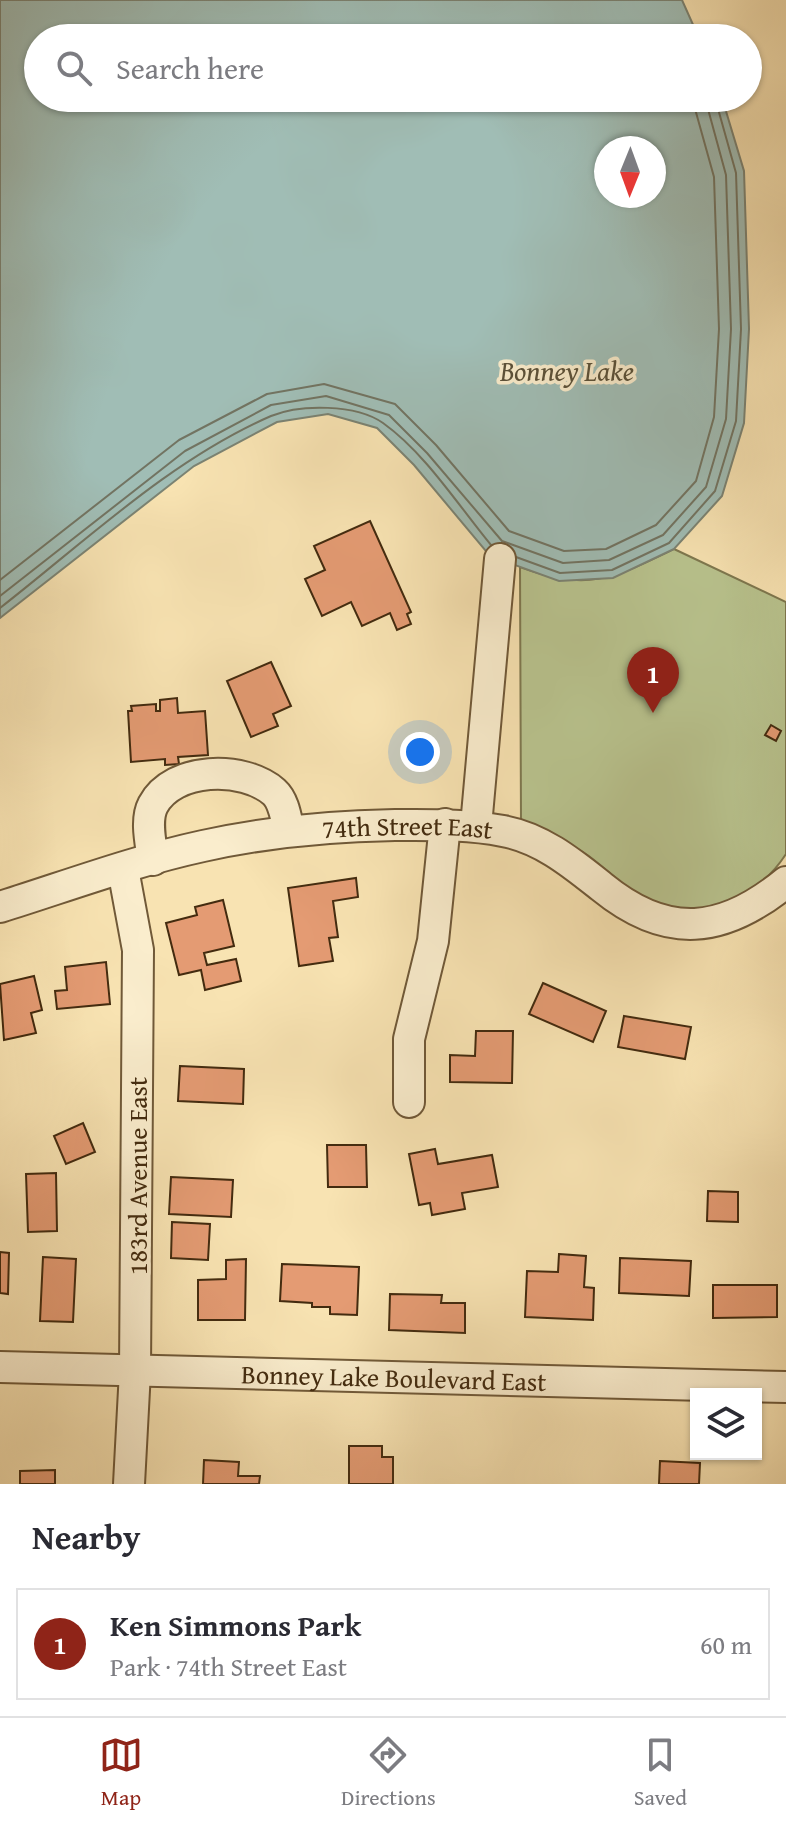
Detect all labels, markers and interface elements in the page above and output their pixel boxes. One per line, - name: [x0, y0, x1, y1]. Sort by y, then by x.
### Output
- search box: [24, 24, 762, 112]
- icon: search: [52, 46, 96, 90]
- text: Search here: [116, 46, 264, 90]
- north arrow: [594, 136, 666, 208]
- water label: Bonney Lake: [499, 350, 634, 391]
- pin: 1: [627, 647, 679, 713]
- your location: [400, 732, 440, 772]
- street label: 74th Street East: [321, 805, 495, 849]
- street label: 183rd Avenue East: [118, 1077, 157, 1275]
- street label: Bonney Lake Boulevard East: [241, 1354, 547, 1400]
- map controls: [690, 1388, 762, 1460]
- button: layers: [690, 1388, 762, 1460]
- text: Nearby: [32, 1512, 141, 1561]
- text: Ken Simmons Park: [110, 1603, 361, 1647]
- text: 1: [53, 1625, 67, 1664]
- text: 60 m: [700, 1625, 752, 1664]
- text: Park · 74th Street East: [110, 1647, 347, 1686]
- tab: Map: [99, 1733, 143, 1813]
- tab: Directions: [341, 1733, 436, 1813]
- tab: Saved: [634, 1733, 687, 1813]

